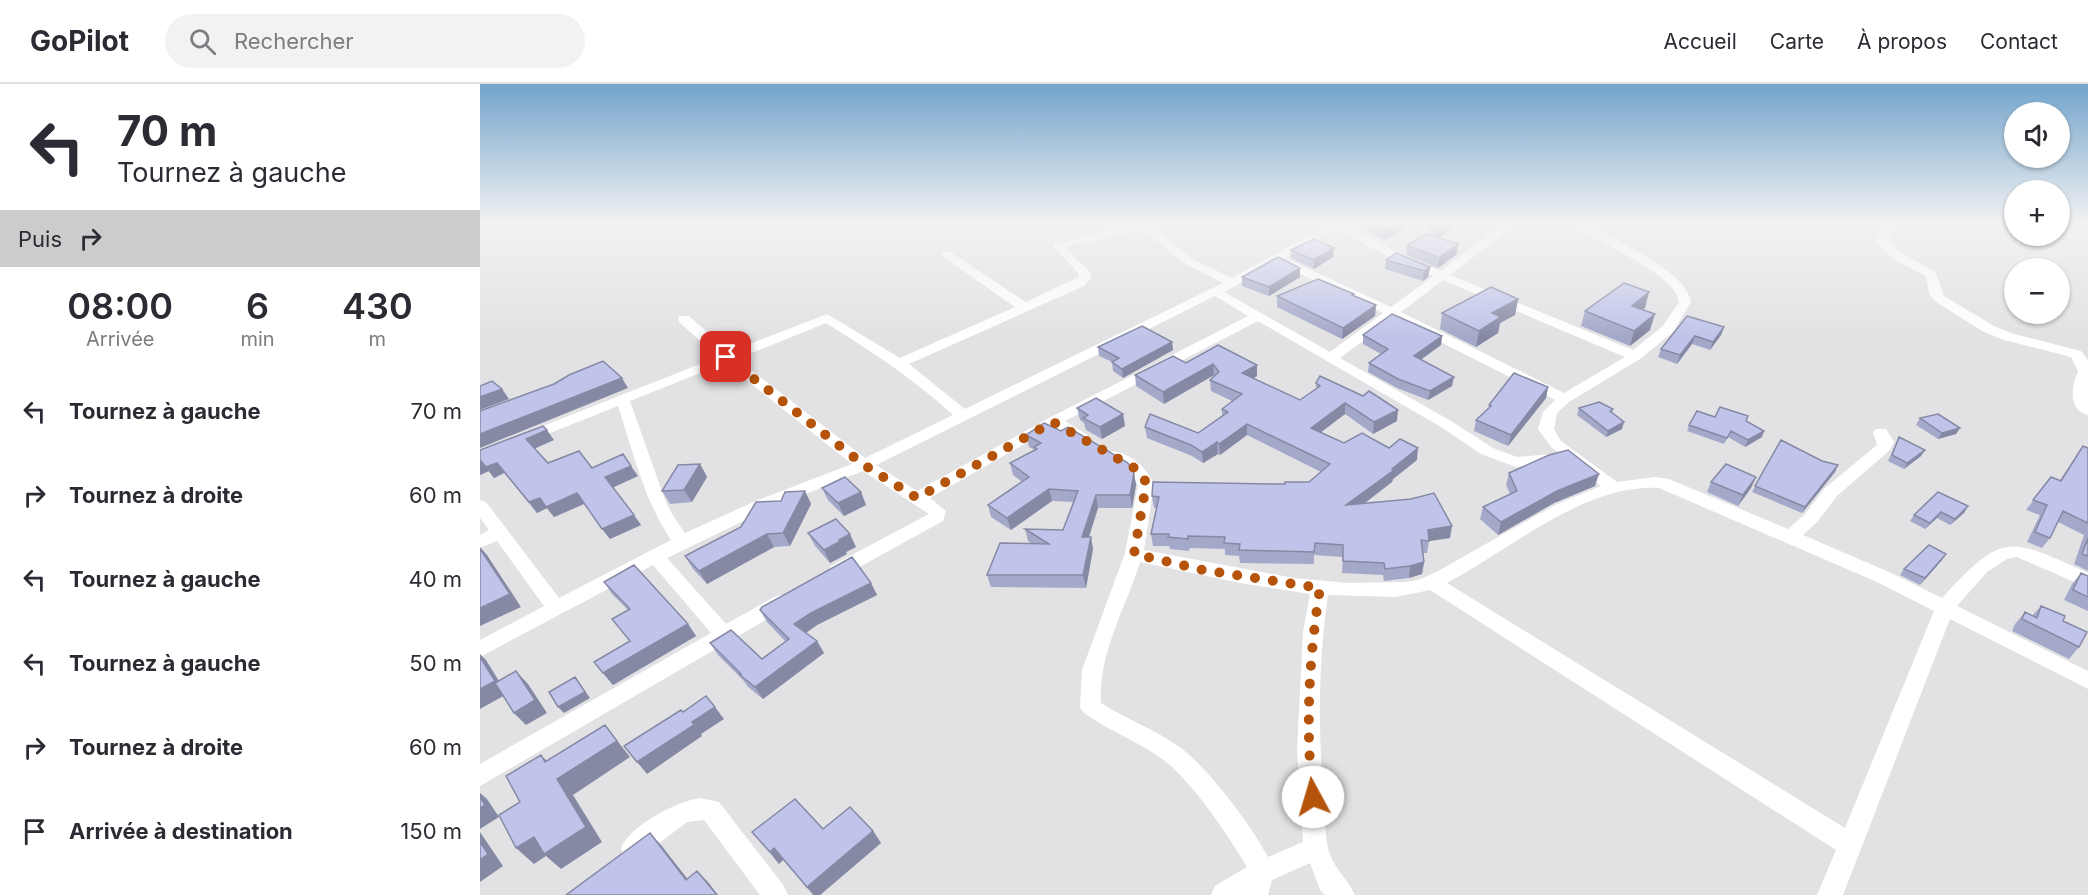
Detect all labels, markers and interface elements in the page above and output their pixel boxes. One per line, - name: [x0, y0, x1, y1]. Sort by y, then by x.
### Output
- search box: [165, 14, 585, 68]
- text: GoPilot: [30, 24, 129, 58]
- icon: search: [186, 25, 219, 58]
- text: Rechercher: [234, 28, 354, 54]
- text: Accueil: [1663, 29, 1737, 54]
- text: Carte: [1770, 29, 1824, 54]
- text: À propos: [1857, 29, 1947, 54]
- text: Contact: [1980, 29, 2058, 54]
- map controls: [2004, 102, 2070, 324]
- button: sound: [2004, 102, 2070, 168]
- text: 70 m: [117, 105, 217, 156]
- icon: left: [18, 108, 96, 186]
- text: Tournez à gauche: [117, 156, 346, 189]
- button: +: [2004, 180, 2070, 246]
- icon: right: [74, 222, 107, 255]
- text: Puis: [18, 226, 62, 252]
- button: −: [2004, 258, 2070, 324]
- text: 08:00: [67, 284, 173, 328]
- text: 6: [246, 284, 269, 328]
- text: 430: [342, 284, 413, 328]
- text: Arrivée: [86, 327, 154, 351]
- text: min: [240, 327, 275, 351]
- text: m: [369, 327, 386, 351]
- pin: [700, 331, 751, 382]
- icon: arrive: [709, 340, 742, 373]
- icon: left: [18, 395, 51, 428]
- text: Tournez à gauche: [69, 398, 261, 424]
- text: 70 m: [411, 398, 462, 424]
- icon: right: [18, 479, 51, 512]
- text: Tournez à droite: [69, 482, 243, 508]
- text: 60 m: [409, 482, 462, 508]
- icon: left: [18, 563, 51, 596]
- text: Tournez à gauche: [69, 566, 261, 592]
- text: 40 m: [408, 566, 462, 592]
- icon: left: [18, 647, 51, 680]
- text: Tournez à gauche: [69, 650, 261, 676]
- text: 50 m: [409, 650, 462, 676]
- icon: right: [18, 731, 51, 764]
- text: Tournez à droite: [69, 734, 243, 760]
- text: 60 m: [409, 734, 462, 760]
- position arrow: [1281, 765, 1345, 829]
- icon: arrive: [18, 815, 51, 848]
- text: Arrivée à destination: [69, 818, 293, 844]
- text: 150 m: [400, 818, 462, 844]

